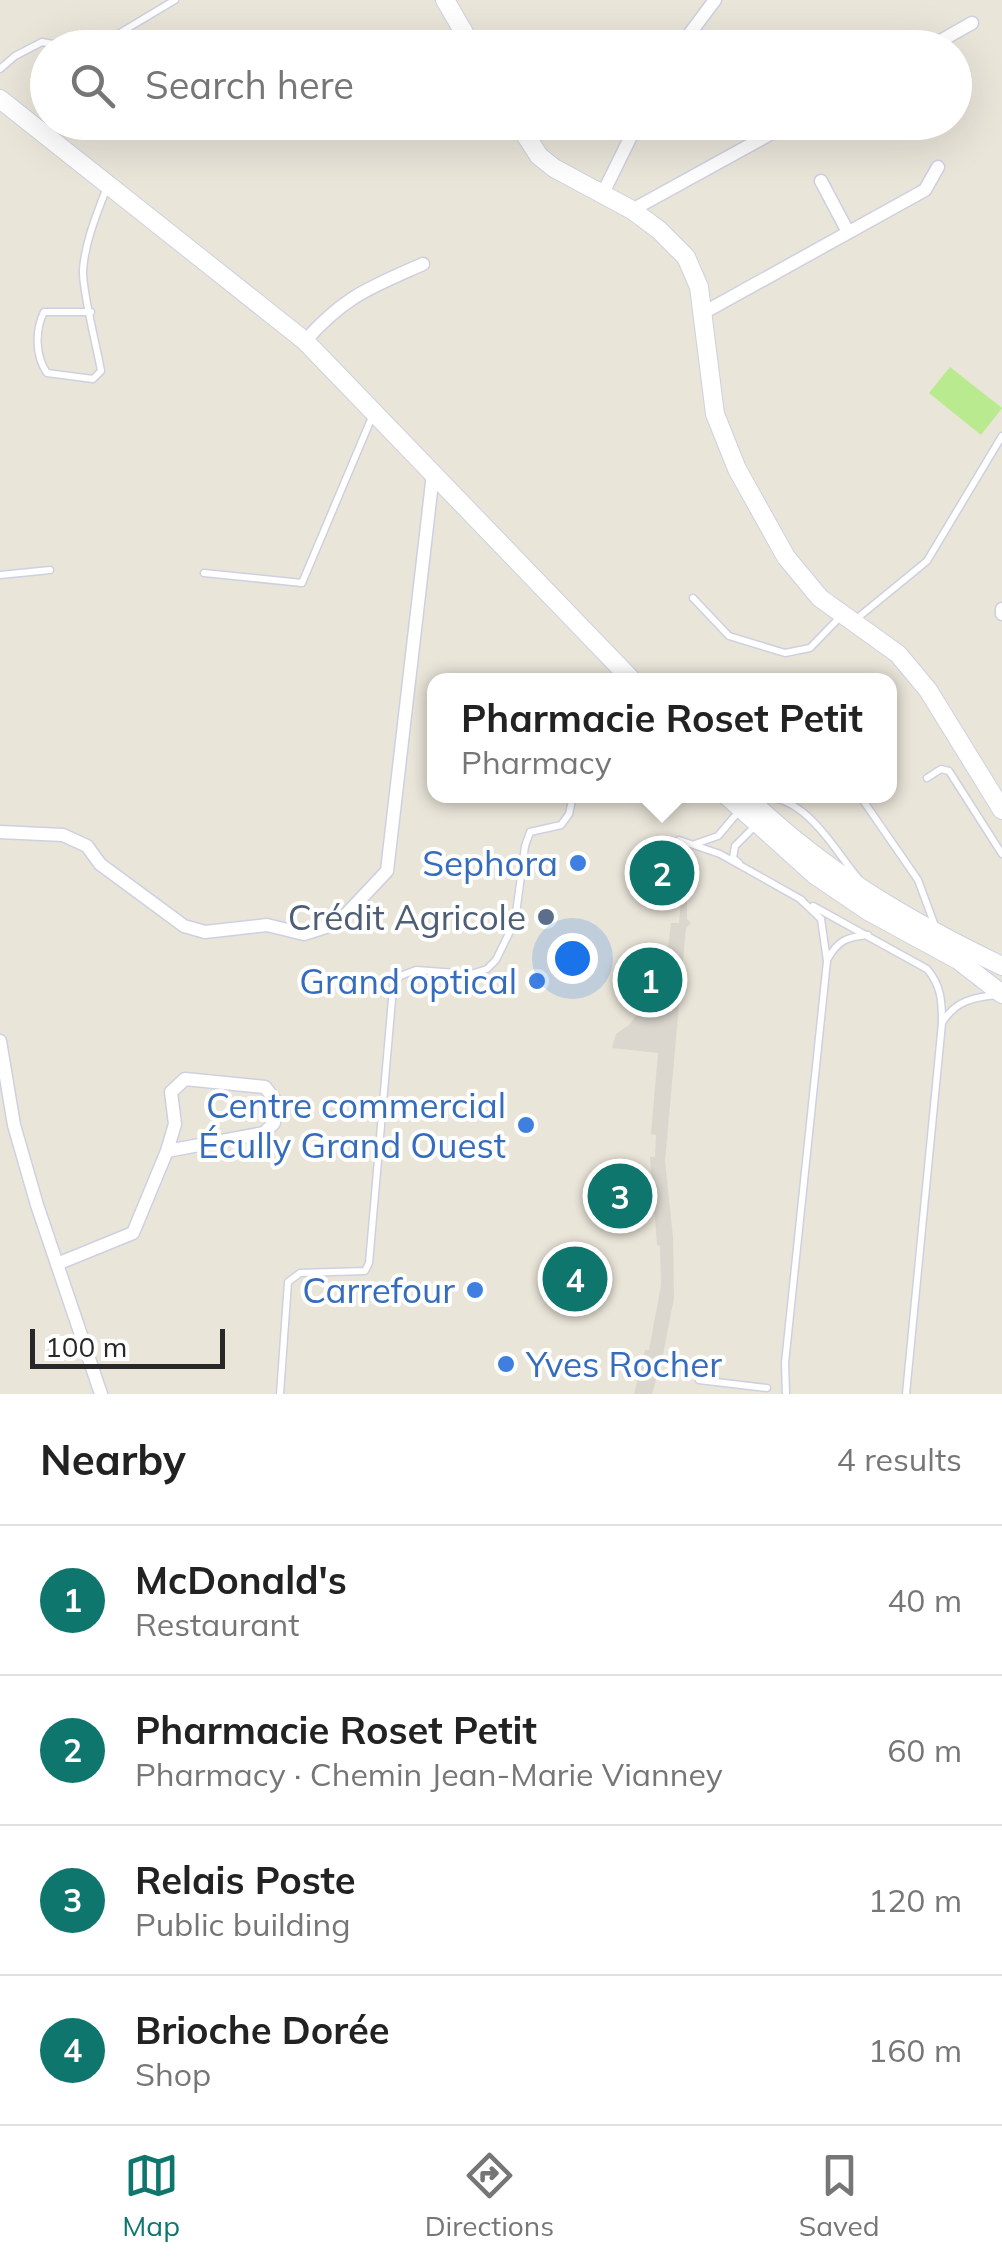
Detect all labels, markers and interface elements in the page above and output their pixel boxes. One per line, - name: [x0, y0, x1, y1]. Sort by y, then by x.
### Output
- search box: [30, 30, 972, 140]
- icon: search: [65, 58, 120, 113]
- text: Search here: [145, 61, 354, 109]
- popup: [427, 673, 897, 803]
- text: Pharmacie Roset Petit: [461, 694, 863, 742]
- text: Pharmacy: [461, 742, 612, 782]
- pin: 2: [630, 836, 694, 910]
- place label: Sephora: [422, 841, 558, 885]
- marker: Sephora: [567, 852, 589, 874]
- place label: Crédit Agricole: [288, 895, 526, 939]
- marker: Crédit Agricole: [535, 906, 557, 928]
- your location: [547, 933, 598, 984]
- pin: 1: [618, 942, 682, 1018]
- place label: Grand optical: [299, 959, 517, 1003]
- marker: Grand optical: [526, 970, 548, 992]
- place label: Centre commercial Écully Grand Ouest: [198, 1083, 506, 1167]
- marker: Centre commercial Écully Grand Ouest: [515, 1114, 537, 1136]
- pin: 3: [588, 1158, 652, 1234]
- pin: 4: [542, 1242, 608, 1316]
- place label: Carrefour: [302, 1268, 455, 1312]
- marker: Carrefour: [464, 1279, 486, 1301]
- scale bar: [30, 1324, 225, 1368]
- text: 100 m: [45, 1329, 127, 1364]
- place label: Yves Rocher: [525, 1342, 722, 1386]
- marker: Yves Rocher: [495, 1353, 517, 1375]
- text: Nearby: [40, 1433, 186, 1486]
- text: 4 results: [837, 1439, 962, 1479]
- text: McDonald's: [135, 1556, 347, 1604]
- text: 1: [63, 1580, 82, 1620]
- text: 40 m: [887, 1580, 962, 1620]
- text: Restaurant: [135, 1604, 299, 1644]
- text: Pharmacie Roset Petit: [135, 1706, 537, 1754]
- text: 2: [63, 1730, 82, 1770]
- text: 60 m: [887, 1730, 962, 1770]
- text: Pharmacy · Chemin Jean-Marie Vianney: [135, 1754, 723, 1794]
- text: Relais Poste: [135, 1856, 356, 1904]
- text: 3: [63, 1880, 82, 1920]
- text: 120 m: [868, 1880, 962, 1920]
- text: Public building: [135, 1904, 350, 1944]
- text: Brioche Dorée: [135, 2006, 390, 2054]
- text: 4: [63, 2030, 82, 2070]
- text: 160 m: [868, 2030, 962, 2070]
- text: Shop: [135, 2054, 211, 2094]
- tab: Map: [122, 2148, 180, 2243]
- tab: Directions: [425, 2148, 554, 2243]
- tab: Saved: [799, 2148, 880, 2243]

